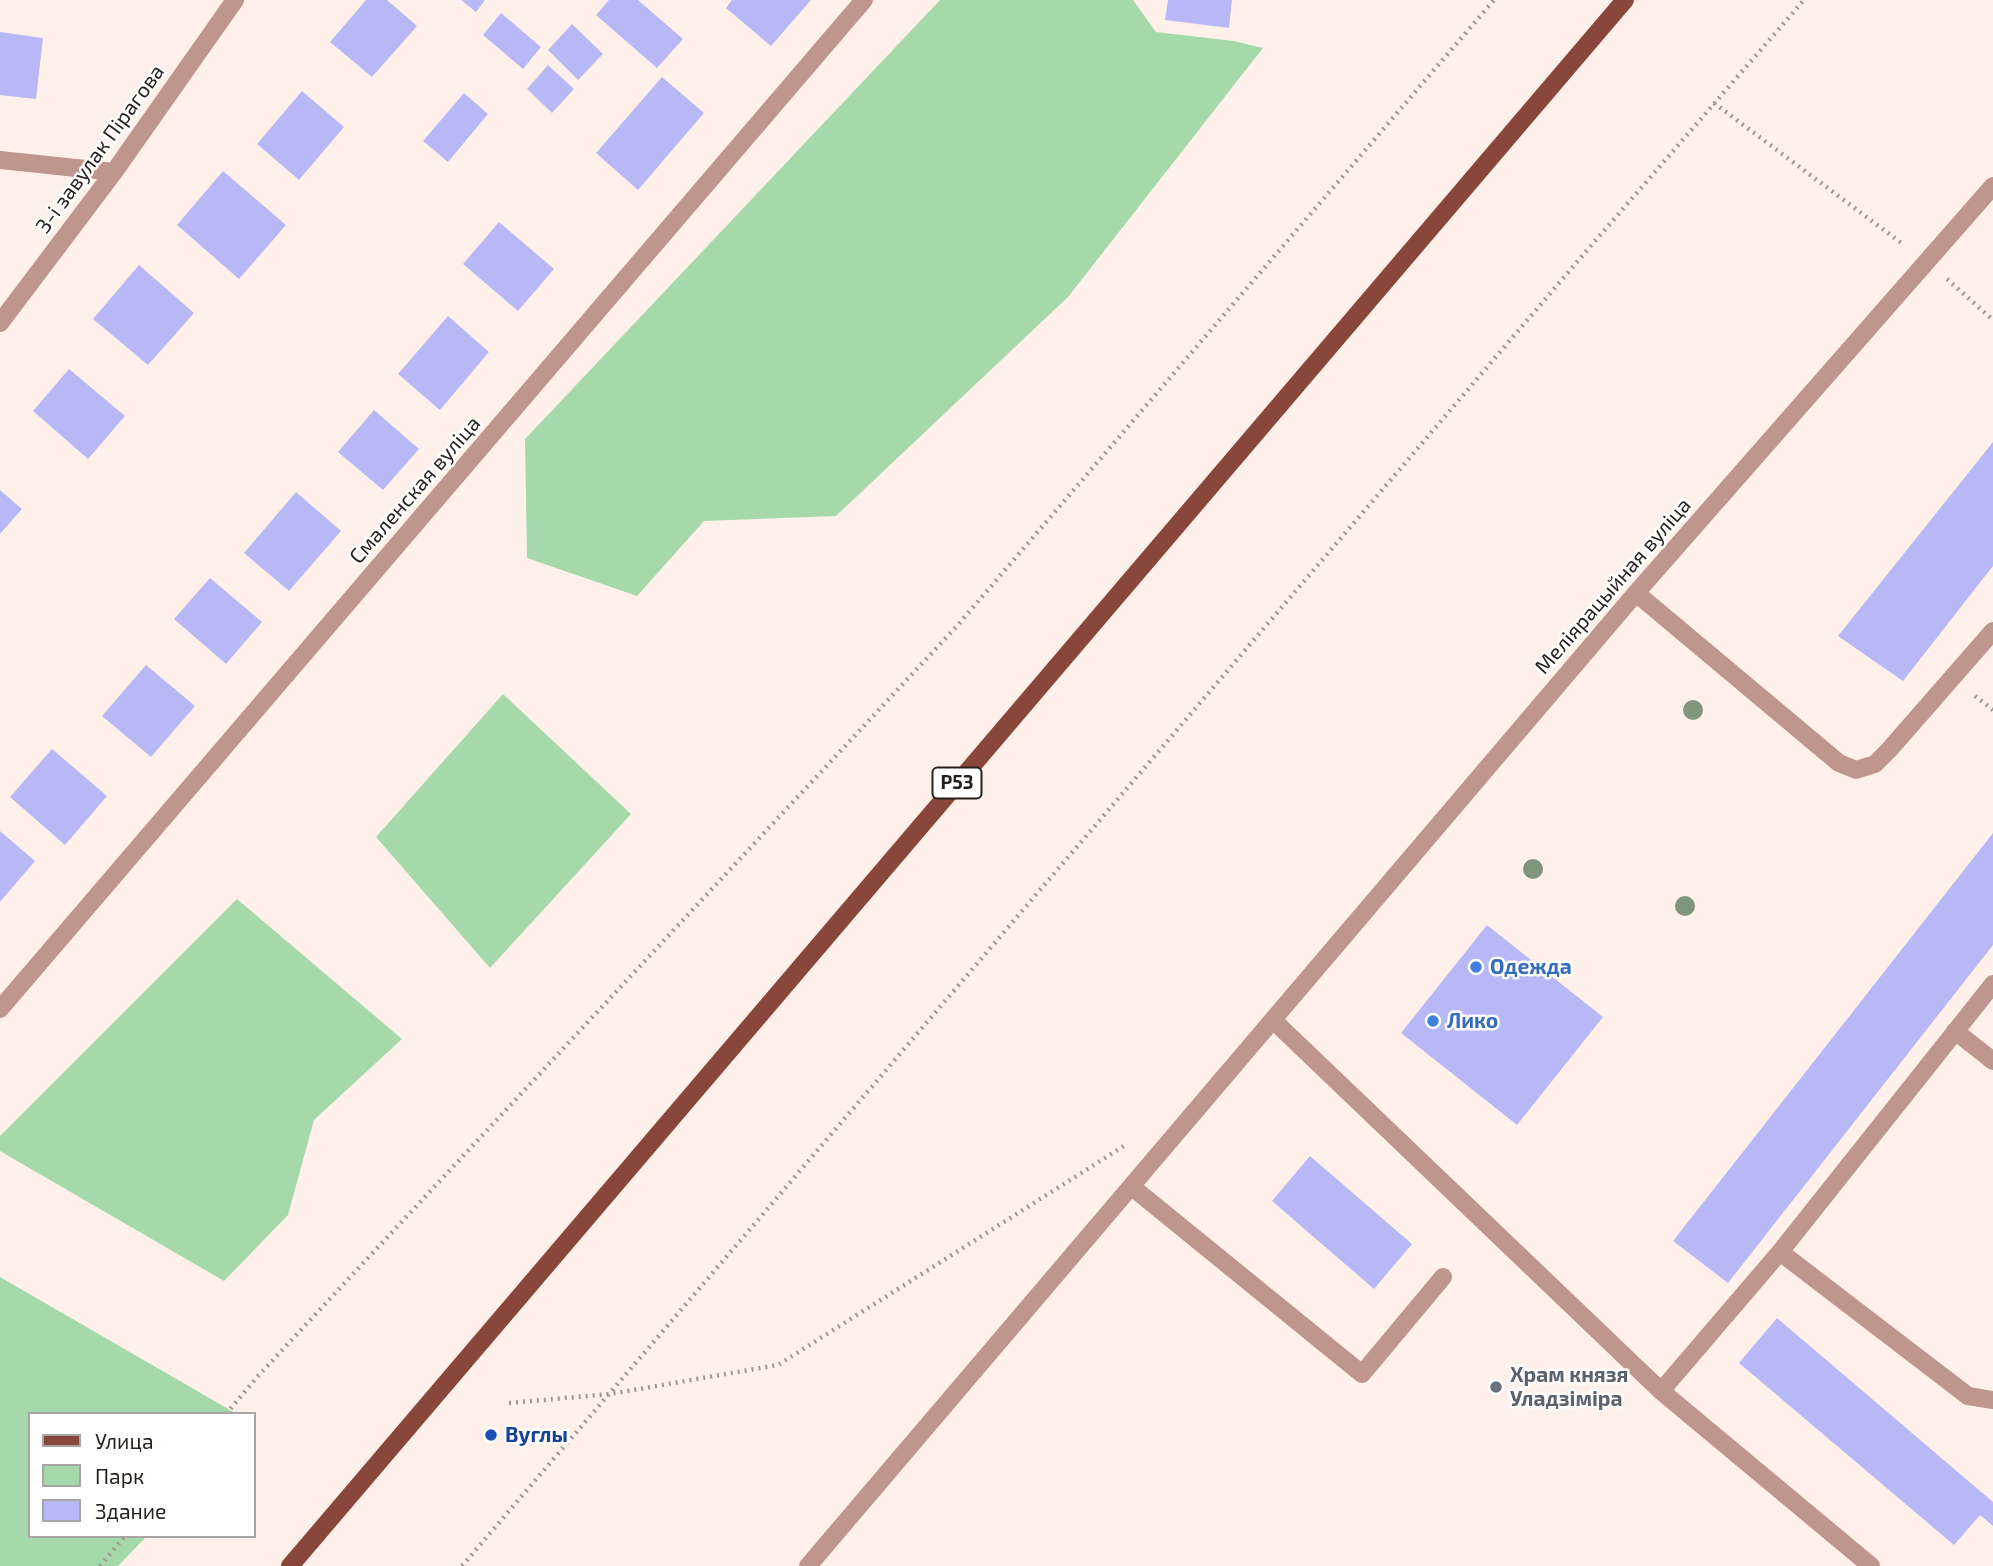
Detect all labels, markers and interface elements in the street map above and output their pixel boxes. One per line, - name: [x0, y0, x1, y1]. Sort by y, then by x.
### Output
- street label: 3-і завулак Пірагова: [30, 60, 170, 238]
- street label: Смаленская вуліца: [344, 411, 486, 569]
- street label: Меліярацыйная вуліца: [1530, 493, 1696, 679]
- road number: Р53: [932, 768, 982, 798]
- place label: Одежда: [1490, 954, 1572, 980]
- marker: Одежда: [1468, 959, 1484, 975]
- place label: Лико: [1447, 1008, 1498, 1034]
- marker: Лико: [1425, 1013, 1441, 1029]
- place label: Храм князя Уладзіміра: [1510, 1362, 1628, 1412]
- marker: Храм князя Уладзіміра: [1488, 1379, 1504, 1395]
- legend: [28, 1412, 256, 1538]
- place label: Вуглы: [505, 1422, 568, 1448]
- marker: Вуглы: [483, 1427, 499, 1443]
- text: Улица: [95, 1428, 154, 1453]
- text: Парк: [95, 1463, 144, 1488]
- text: Здание: [95, 1498, 166, 1523]

